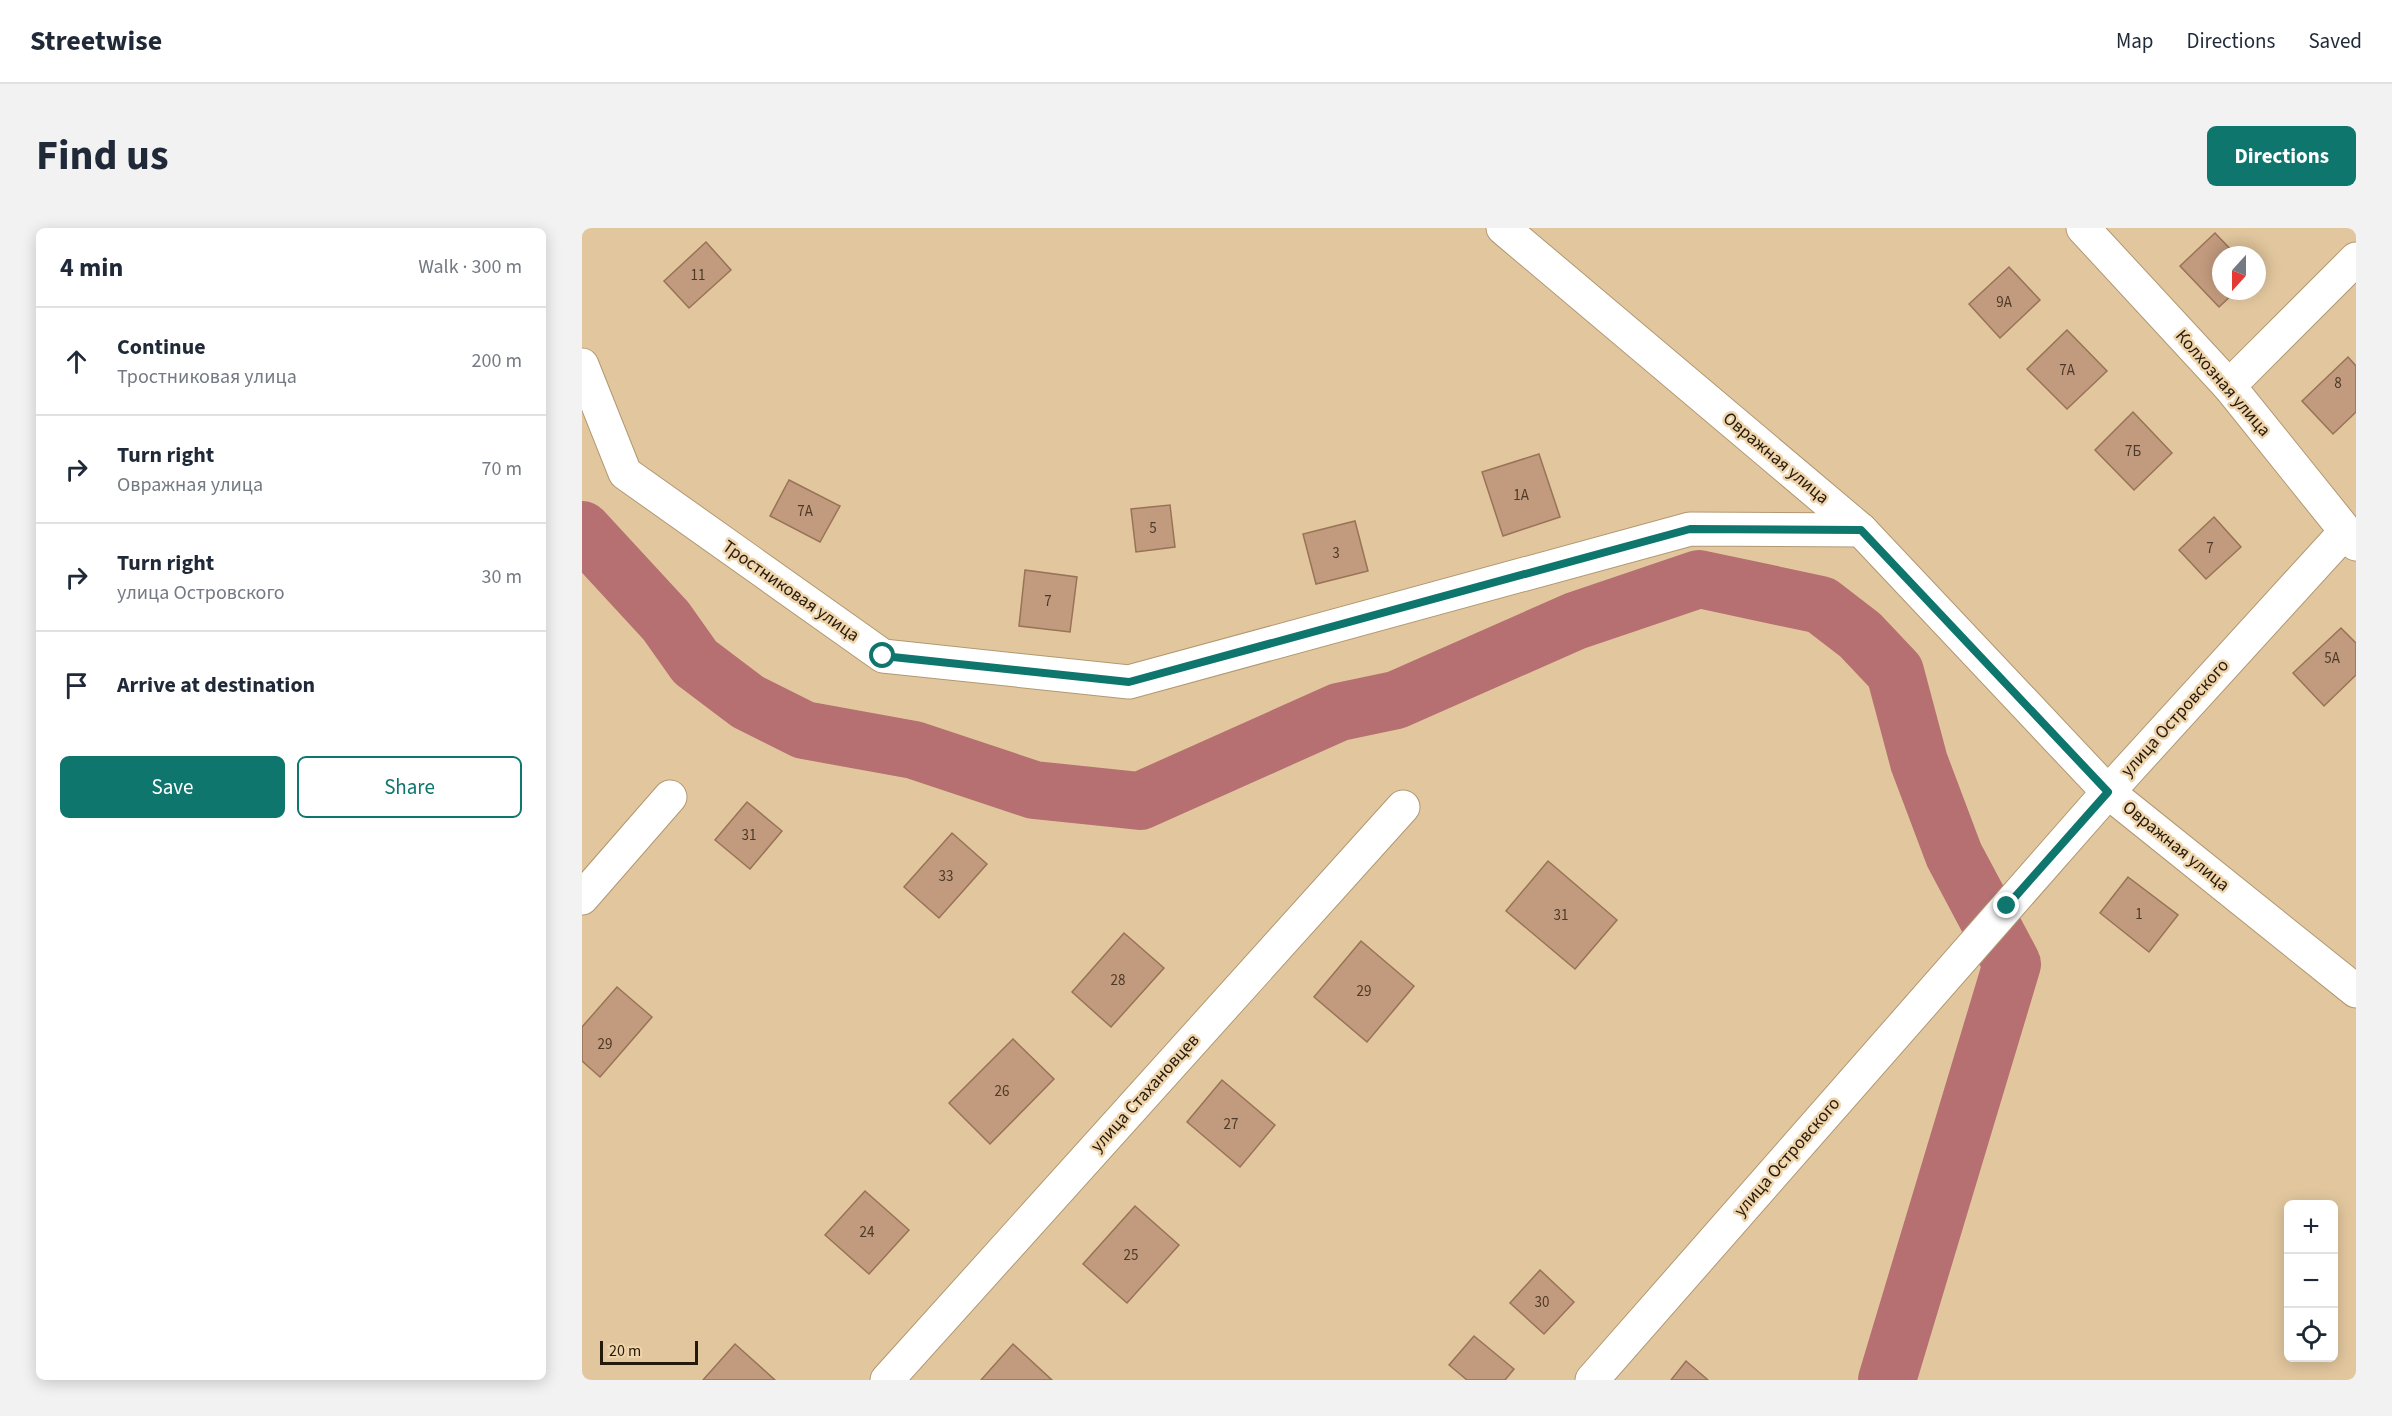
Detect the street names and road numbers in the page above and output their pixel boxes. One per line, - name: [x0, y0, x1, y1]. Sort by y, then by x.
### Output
- street label: Колхозная улица: [2170, 324, 2276, 442]
- street label: Овражная улица: [1718, 406, 1834, 510]
- street label: Тростниковая улица: [718, 534, 864, 648]
- street label: улица Островского: [2115, 654, 2235, 782]
- street label: Овражная улица: [2117, 795, 2235, 897]
- street label: улица Стахановцев: [1085, 1028, 1205, 1158]
- street label: улица Островского: [1728, 1092, 1846, 1222]

